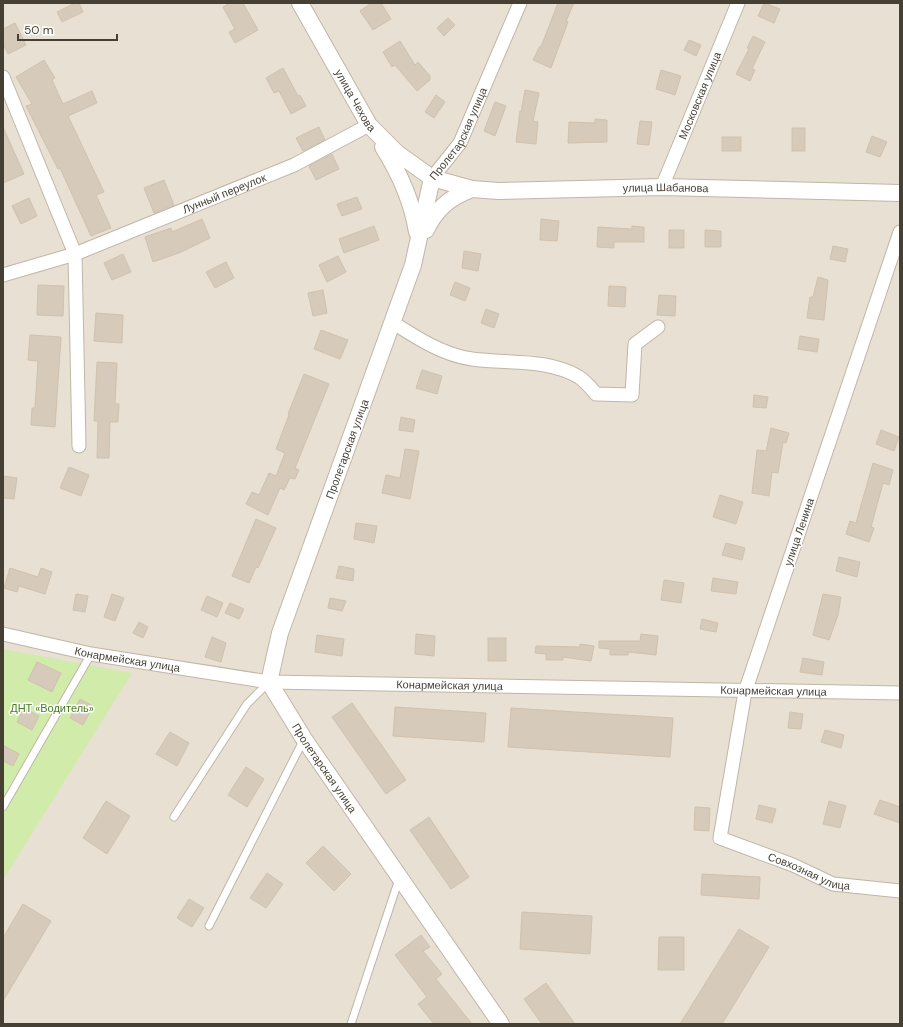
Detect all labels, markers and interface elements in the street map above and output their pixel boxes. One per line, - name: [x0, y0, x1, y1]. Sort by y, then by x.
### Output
- scale bar: [18, 16, 117, 42]
- text: 50 m: [24, 22, 53, 38]
- street label: Московская улица: [675, 49, 724, 141]
- street label: улица Чехова: [332, 67, 379, 135]
- street label: Пролетарская улица: [426, 85, 490, 183]
- street label: Лунный переулок: [180, 170, 268, 217]
- street label: улица Шабанова: [623, 180, 709, 195]
- street label: Пролетарская улица: [322, 396, 372, 501]
- street label: улица Ленина: [781, 495, 817, 568]
- street label: Конармейская улица: [73, 644, 182, 675]
- street label: Конармейская улица: [396, 677, 504, 693]
- street label: Конармейская улица: [720, 683, 828, 699]
- park label: ДНТ «Водитель»: [10, 701, 94, 715]
- street label: Пролетарская улица: [289, 721, 360, 816]
- street label: Совхозная улица: [766, 849, 852, 893]

